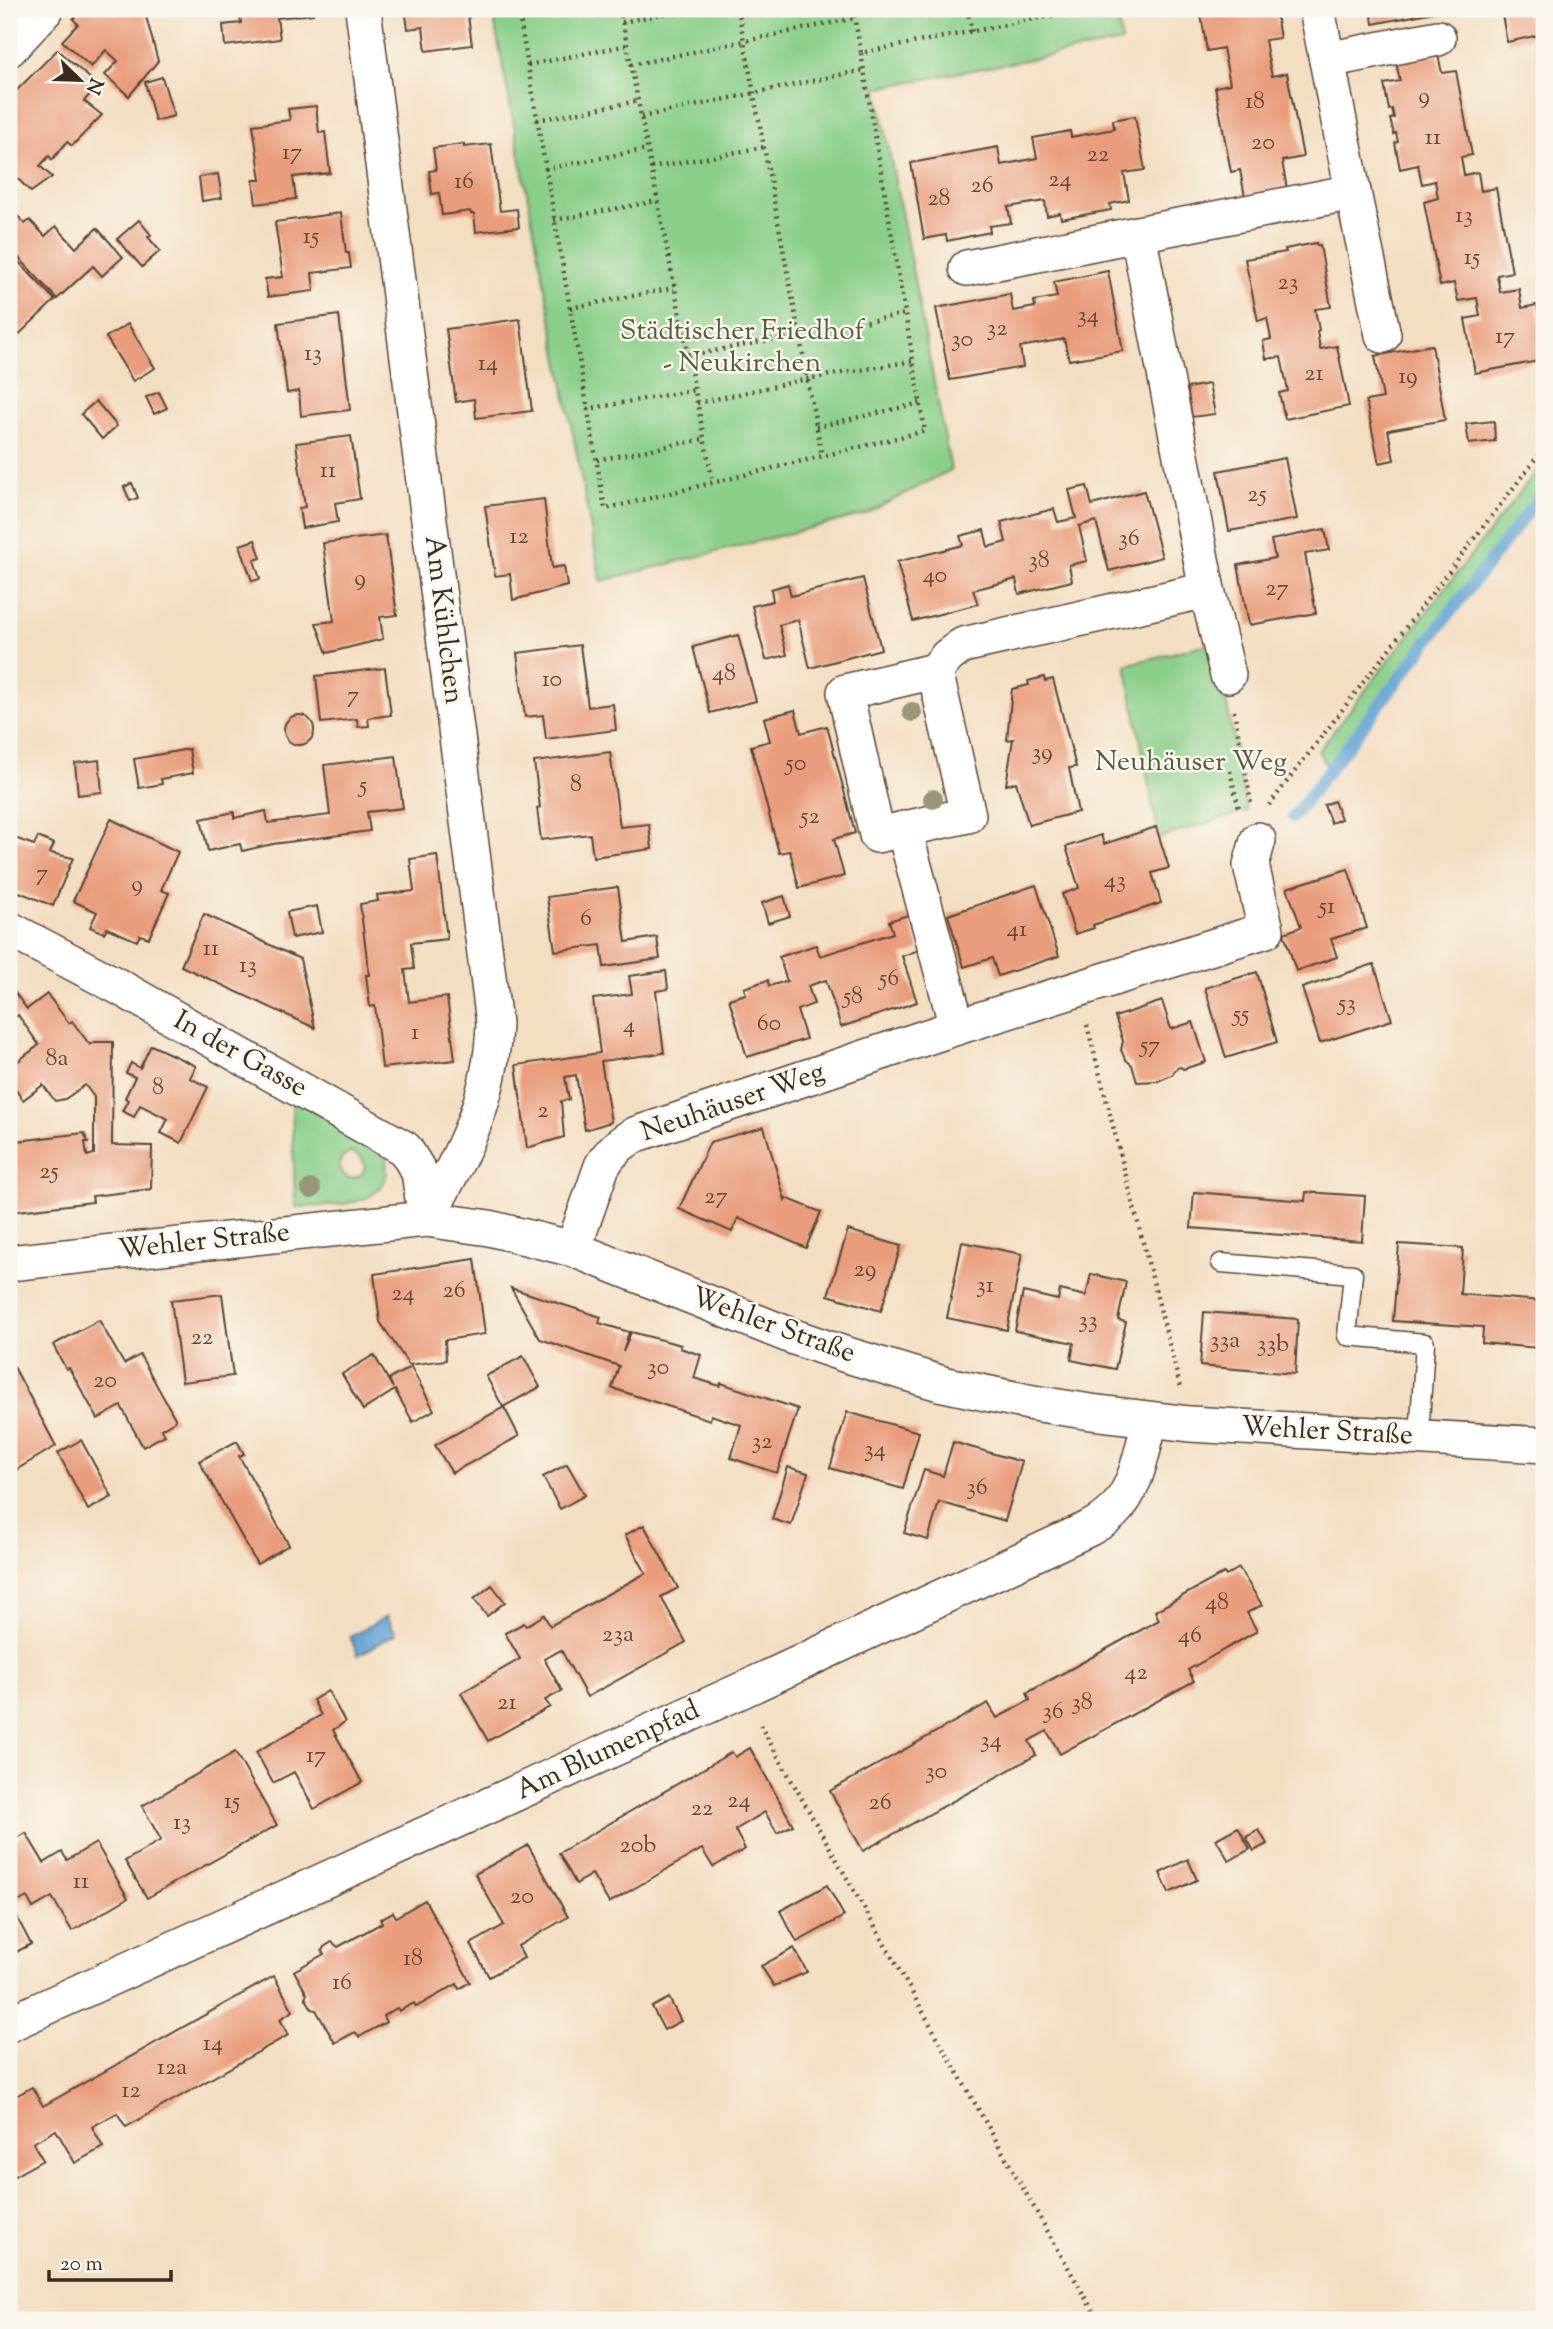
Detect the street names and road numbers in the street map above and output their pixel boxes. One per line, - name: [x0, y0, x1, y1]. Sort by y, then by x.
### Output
- street label: Am Kühlchen: [413, 533, 473, 707]
- street label: In der Gasse: [166, 1002, 314, 1108]
- street label: Neuhäuser Weg: [636, 1053, 830, 1153]
- street label: Wehler Straße: [116, 1213, 292, 1271]
- street label: Wehler Straße: [685, 1278, 861, 1374]
- street label: Wehler Straße: [1240, 1408, 1414, 1456]
- street label: Am Blumenpfad: [509, 1691, 707, 1811]

